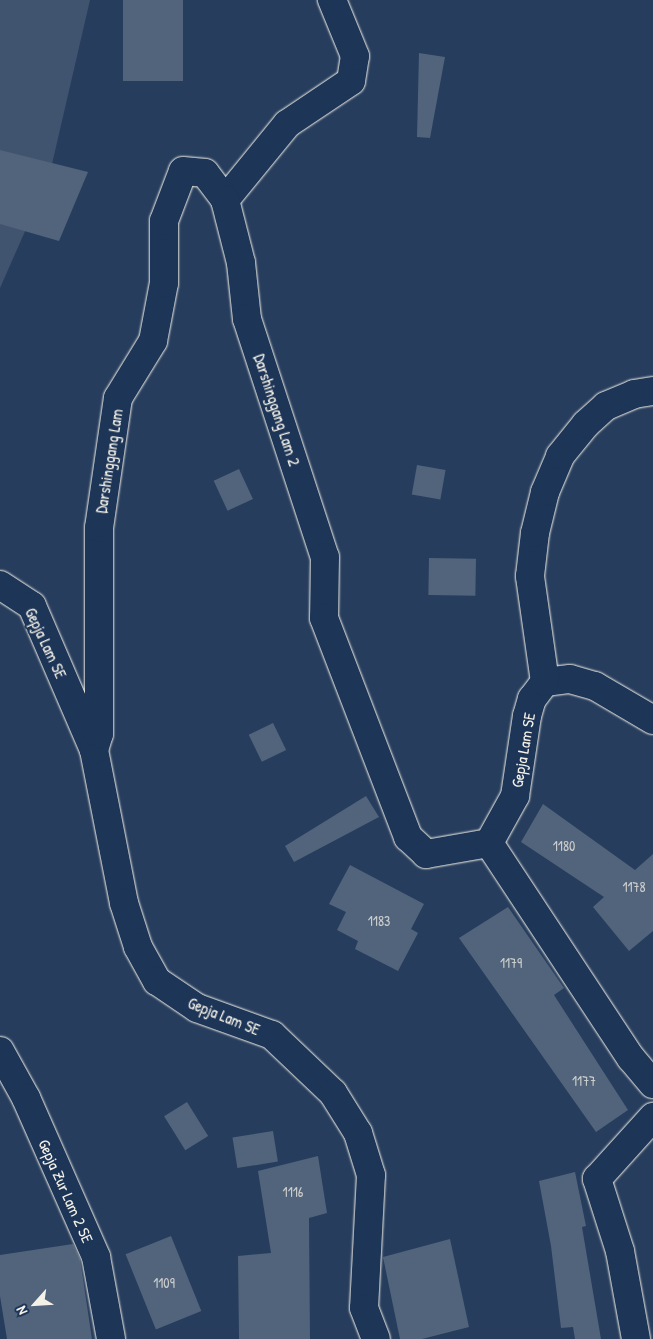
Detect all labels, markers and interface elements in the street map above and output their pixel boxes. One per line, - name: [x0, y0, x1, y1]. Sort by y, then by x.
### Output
- street label: Darshinggang Lam 2: [250, 352, 304, 468]
- street label: Darshinggang Lam: [91, 407, 127, 515]
- street label: Gepja Lam SE: [21, 605, 71, 681]
- street label: Gepja Lam SE: [507, 711, 539, 789]
- house number: 1180: [553, 838, 575, 854]
- house number: 1178: [622, 879, 646, 895]
- house number: 1183: [368, 913, 390, 929]
- house number: 1179: [500, 955, 522, 971]
- street label: Gepja Lam SE: [185, 993, 263, 1039]
- house number: 1177: [572, 1073, 596, 1089]
- street label: Gepja Zur Lam 2 SE: [35, 1136, 97, 1246]
- house number: 1116: [283, 1184, 303, 1200]
- house number: 1109: [153, 1275, 175, 1291]
- north arrow: [10, 1279, 60, 1329]
- text: N: [11, 1303, 31, 1318]

